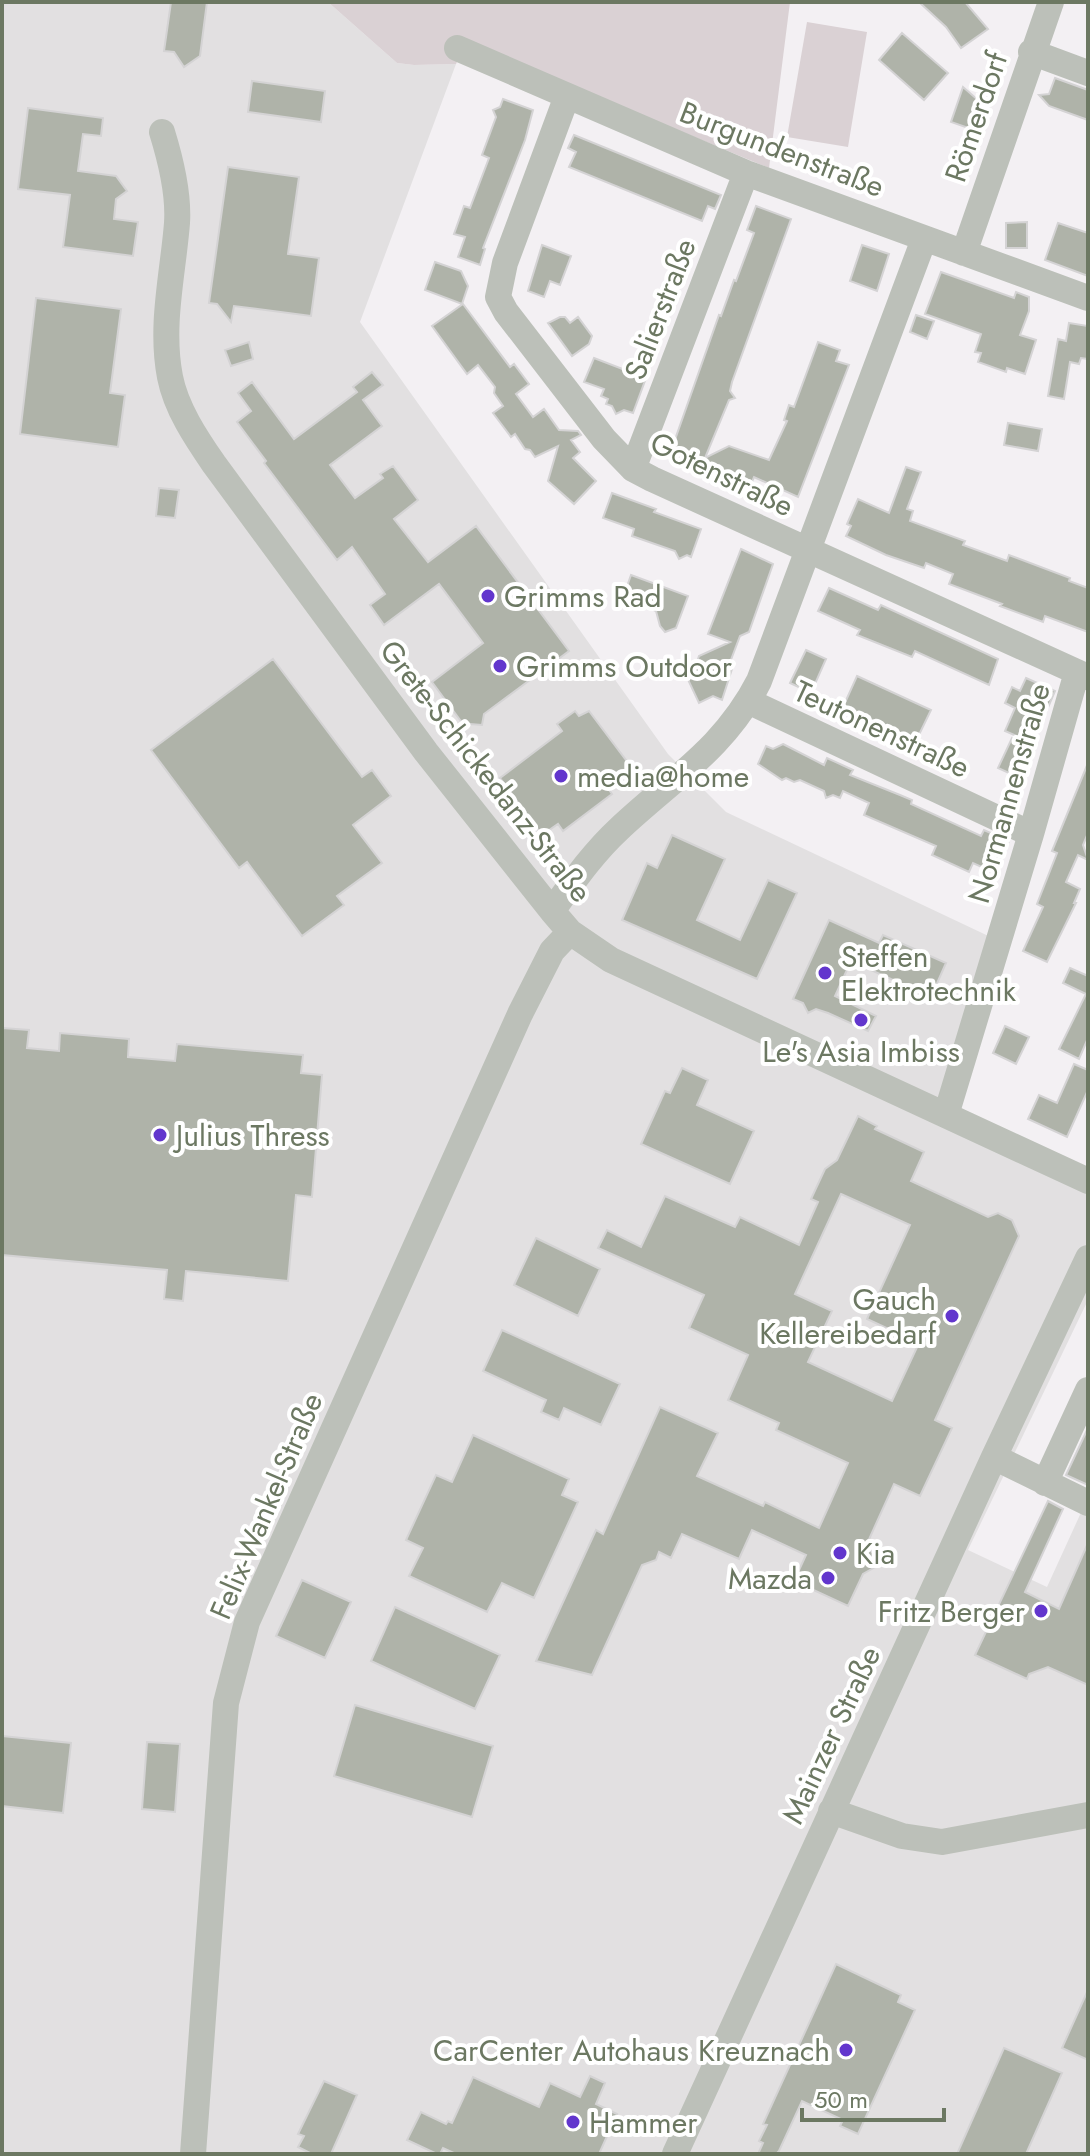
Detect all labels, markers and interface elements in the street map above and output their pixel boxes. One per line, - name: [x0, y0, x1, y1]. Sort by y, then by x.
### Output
- street label: Römerdorf: [934, 45, 1019, 188]
- street label: Burgundenstraße: [674, 90, 890, 208]
- street label: Salierstraße: [613, 232, 707, 386]
- street label: Gotenstraße: [643, 421, 801, 527]
- place label: Grimms Rad: [504, 575, 662, 618]
- marker: Grimms Rad: [479, 587, 497, 605]
- street label: Grete-Schickedanz-Straße: [370, 631, 602, 911]
- place label: Grimms Outdoor: [516, 645, 733, 688]
- marker: Grimms Outdoor: [491, 657, 509, 675]
- street label: Teutonenstraße: [787, 670, 977, 788]
- street label: Normannenstraße: [957, 678, 1061, 908]
- place label: media@home: [577, 755, 749, 798]
- marker: media@home: [552, 767, 570, 785]
- place label: Steffen Elektrotechnik: [841, 935, 1017, 1012]
- marker: Steffen Elektrotechnik: [816, 964, 834, 982]
- marker: Le's Asia Imbiss: [852, 1011, 870, 1029]
- place label: Le's Asia Imbiss: [762, 1030, 960, 1073]
- place label: Julius Thress: [172, 1114, 330, 1157]
- marker: Julius Thress: [151, 1126, 169, 1144]
- place label: Gauch Kellereibedarf: [759, 1278, 937, 1355]
- marker: Gauch Kellereibedarf: [943, 1307, 961, 1325]
- street label: Felix-Wankel-Straße: [199, 1386, 333, 1626]
- place label: Kia: [856, 1532, 895, 1575]
- marker: Kia: [831, 1544, 849, 1562]
- place label: Mazda: [728, 1557, 812, 1600]
- marker: Mazda: [819, 1569, 837, 1587]
- place label: Fritz Berger: [878, 1590, 1026, 1633]
- marker: Fritz Berger: [1032, 1602, 1050, 1620]
- street label: Mainzer Straße: [771, 1639, 891, 1831]
- place label: CarCenter Autohaus Kreuznach: [433, 2029, 830, 2072]
- marker: CarCenter Autohaus Kreuznach: [837, 2041, 855, 2059]
- scale bar: [802, 2072, 944, 2122]
- text: 50 m: [814, 2082, 868, 2117]
- place label: Hammer: [589, 2101, 698, 2144]
- marker: Hammer: [564, 2113, 582, 2131]

